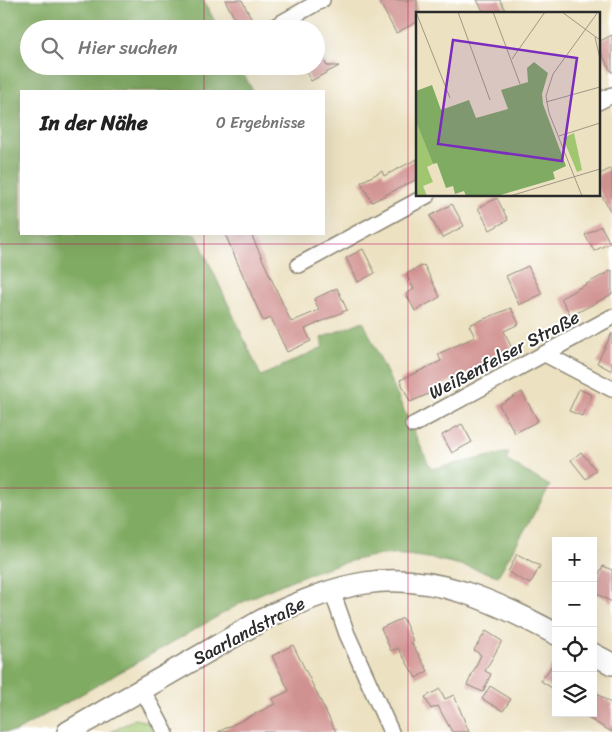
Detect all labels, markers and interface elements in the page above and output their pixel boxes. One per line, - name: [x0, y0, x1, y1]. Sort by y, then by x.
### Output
- inset map: [416, 12, 600, 196]
- search box: [20, 20, 325, 75]
- text: Hier suchen: [78, 31, 178, 64]
- icon: search: [38, 34, 66, 62]
- text: In der Nähe: [40, 104, 148, 142]
- text: 0 Ergebnisse: [216, 108, 305, 137]
- street label: Weißenfelser Straße: [423, 302, 585, 408]
- map controls: [552, 537, 597, 717]
- button: +: [552, 537, 597, 582]
- button: −: [552, 582, 597, 627]
- street label: Saarlandstraße: [187, 588, 311, 674]
- button: locate: [552, 627, 597, 672]
- button: layers: [552, 672, 597, 717]

